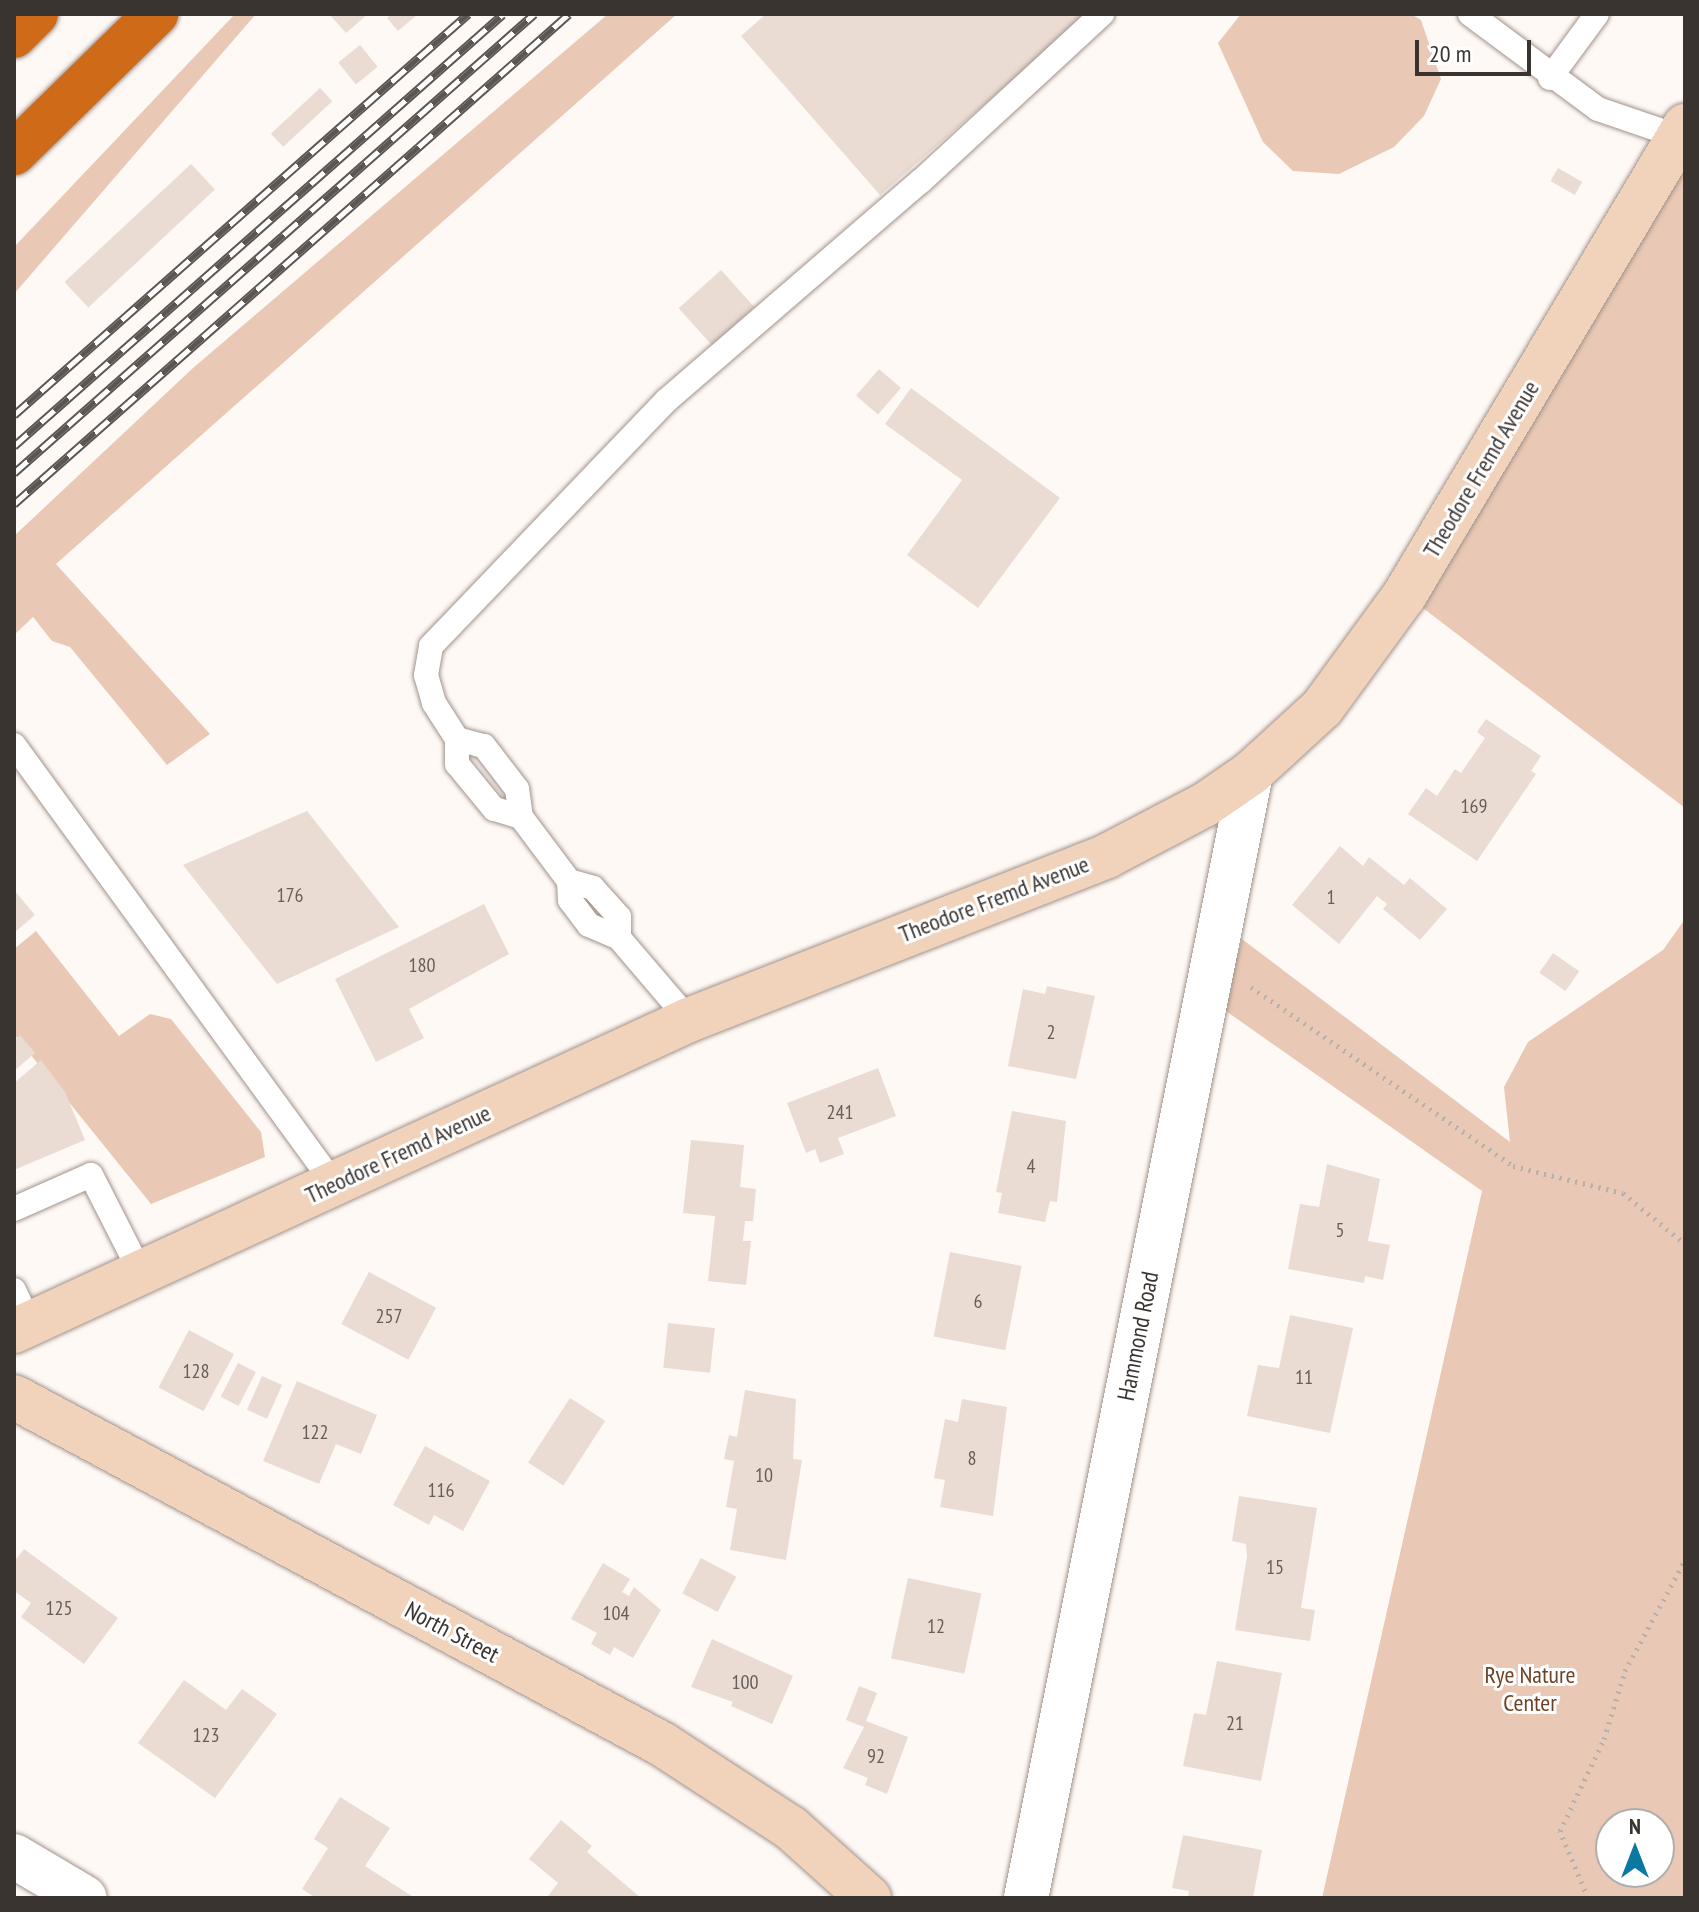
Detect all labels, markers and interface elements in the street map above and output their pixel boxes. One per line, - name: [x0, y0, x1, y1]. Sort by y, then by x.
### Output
- scale bar: [1419, 24, 1535, 74]
- text: 20 m: [1429, 38, 1471, 69]
- street label: Theodore Fremd Avenue: [1417, 375, 1545, 563]
- house number: 169: [1461, 794, 1487, 818]
- street label: Theodore Fremd Avenue: [895, 849, 1093, 949]
- house number: 176: [277, 883, 303, 907]
- house number: 1: [1327, 885, 1335, 909]
- house number: 180: [409, 953, 435, 977]
- house number: 2: [1047, 1020, 1055, 1044]
- street label: Theodore Fremd Avenue: [300, 1098, 496, 1210]
- house number: 241: [827, 1100, 853, 1124]
- house number: 4: [1027, 1154, 1035, 1178]
- house number: 5: [1336, 1218, 1344, 1242]
- street label: Hammond Road: [1111, 1269, 1165, 1403]
- house number: 6: [974, 1289, 982, 1313]
- house number: 257: [376, 1304, 402, 1328]
- house number: 128: [183, 1359, 209, 1383]
- house number: 11: [1295, 1365, 1313, 1389]
- house number: 122: [302, 1420, 328, 1444]
- house number: 8: [968, 1446, 976, 1470]
- house number: 10: [755, 1463, 773, 1487]
- house number: 116: [428, 1478, 454, 1502]
- house number: 15: [1266, 1555, 1284, 1579]
- street label: North Street: [400, 1595, 504, 1669]
- house number: 125: [46, 1596, 72, 1620]
- house number: 104: [603, 1601, 629, 1625]
- house number: 12: [927, 1614, 945, 1638]
- park label: Rye Nature Center: [1485, 1661, 1575, 1717]
- house number: 100: [732, 1670, 758, 1694]
- house number: 21: [1226, 1711, 1244, 1735]
- house number: 123: [193, 1723, 219, 1747]
- house number: 92: [867, 1744, 885, 1768]
- north arrow: [1595, 1808, 1675, 1888]
- text: N: [1629, 1812, 1641, 1840]

